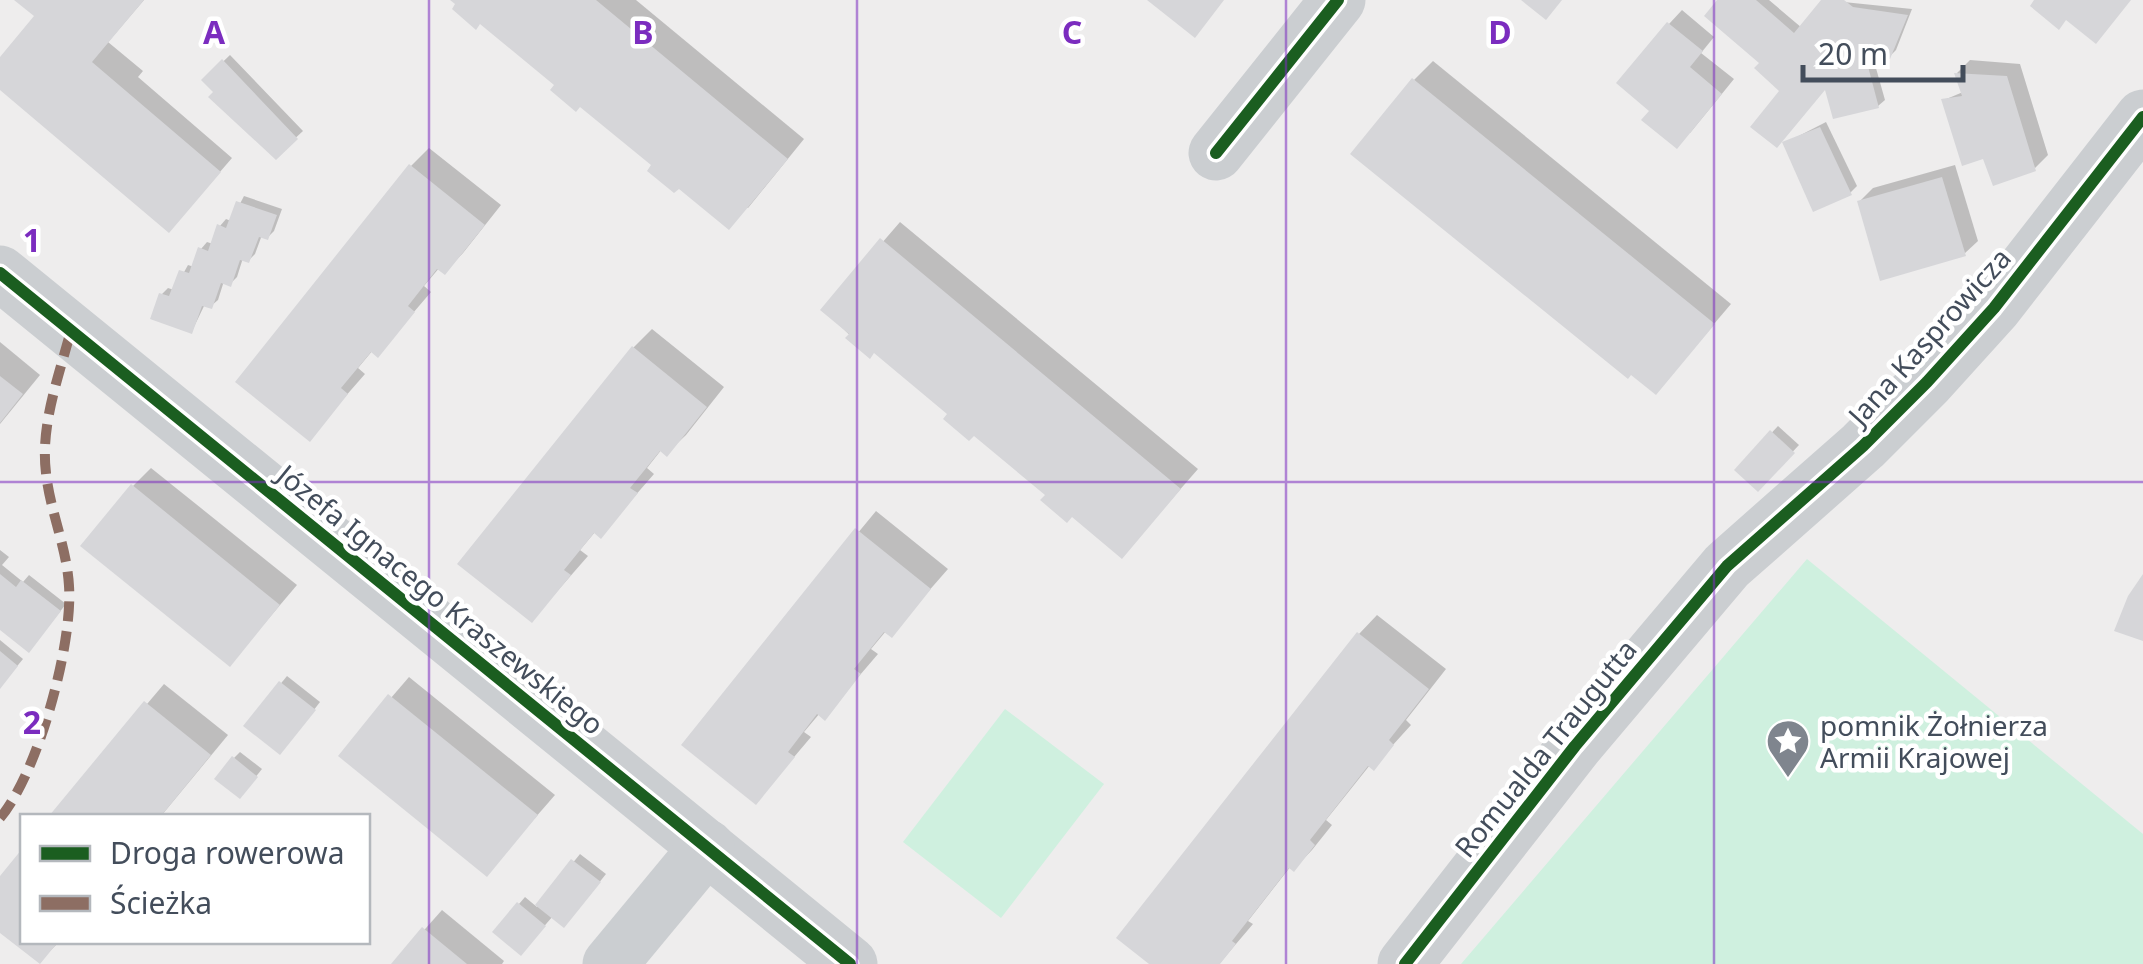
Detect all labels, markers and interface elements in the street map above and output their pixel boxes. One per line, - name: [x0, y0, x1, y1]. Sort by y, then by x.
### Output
- text: A: [203, 10, 226, 53]
- text: B: [632, 10, 654, 53]
- text: C: [1062, 10, 1082, 53]
- text: D: [1488, 10, 1512, 53]
- scale bar: [1803, 20, 1963, 82]
- text: 20 m: [1818, 33, 1888, 74]
- text: 1: [23, 218, 41, 261]
- street label: Jana Kasprowicza: [1837, 239, 2019, 435]
- street label: Józefa Ignacego Kraszewskiego: [268, 453, 612, 743]
- street label: Romualda Traugutta: [1445, 631, 1645, 865]
- text: 2: [23, 700, 41, 743]
- place label: pomnik Żołnierza Armii Krajowej: [1820, 706, 2048, 776]
- place icon: pomnik Żołnierza Armii Krajowej: [1765, 718, 1811, 779]
- legend: [20, 814, 370, 944]
- text: Droga rowerowa: [110, 832, 345, 873]
- text: Ścieżka: [110, 882, 212, 923]

